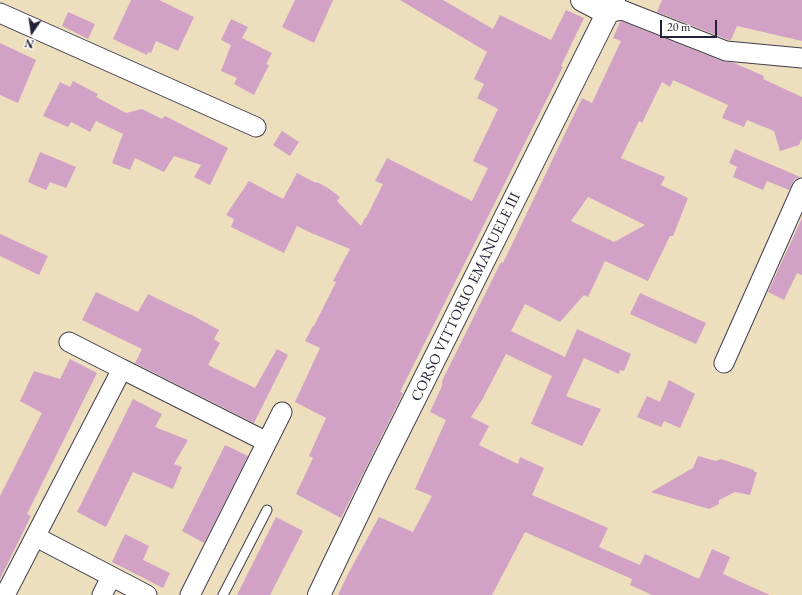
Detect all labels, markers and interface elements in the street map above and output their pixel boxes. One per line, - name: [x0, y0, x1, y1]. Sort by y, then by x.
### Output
- north arrow: [12, 12, 52, 52]
- scale bar: [662, 12, 719, 38]
- text: 20 m: [667, 19, 690, 35]
- text: N: [23, 36, 35, 52]
- street label: CORSO VITTORIO EMANUELE III: [407, 190, 525, 404]

